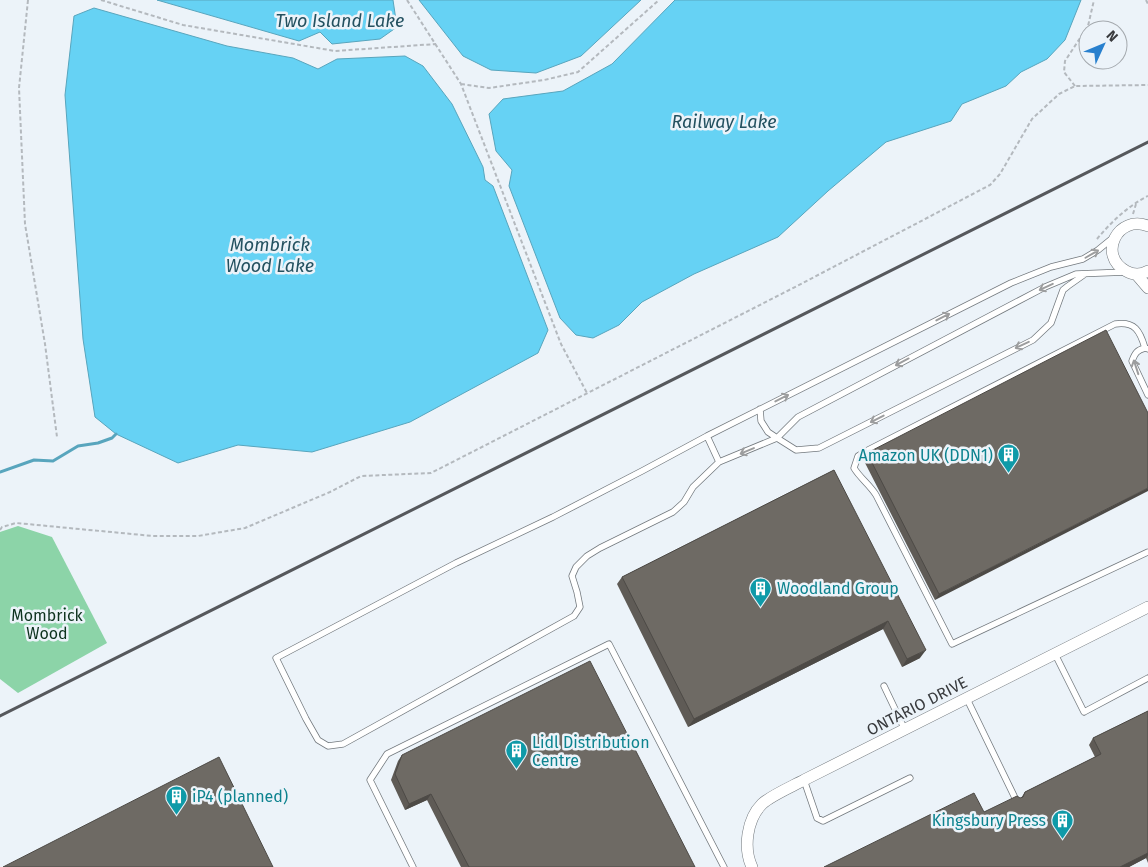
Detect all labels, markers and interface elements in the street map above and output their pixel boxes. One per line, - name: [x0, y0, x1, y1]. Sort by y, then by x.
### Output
- water label: Two Island Lake: [276, 10, 404, 32]
- north arrow: [1078, 20, 1128, 70]
- text: N: [1103, 27, 1121, 46]
- water label: Railway Lake: [671, 111, 777, 133]
- water label: Mombrick Wood Lake: [226, 234, 314, 277]
- one-way arrow: [1084, 248, 1098, 258]
- one-way arrow: [1039, 282, 1054, 292]
- one-way arrow: [935, 312, 950, 322]
- one-way arrow: [1015, 341, 1030, 350]
- one-way arrow: [895, 357, 910, 367]
- one-way arrow: [1130, 360, 1140, 376]
- one-way arrow: [774, 393, 789, 402]
- one-way arrow: [870, 415, 885, 424]
- building icon: Amazon UK (DDN1): [997, 443, 1021, 474]
- one-way arrow: [740, 446, 755, 456]
- place label: Amazon UK (DDN1): [858, 446, 993, 465]
- building icon: Woodland Group: [749, 576, 773, 607]
- place label: Woodland Group: [777, 579, 899, 598]
- park label: Mombrick Wood: [11, 606, 84, 643]
- street label: ONTARIO DRIVE: [863, 672, 971, 740]
- place label: Lidl Distribution Centre: [532, 733, 650, 770]
- building icon: Lidl Distribution Centre: [504, 739, 528, 770]
- building icon: iP4 (planned): [164, 784, 188, 815]
- place label: iP4 (planned): [192, 787, 288, 806]
- building icon: Kingsbury Press: [1050, 808, 1074, 839]
- place label: Kingsbury Press: [932, 811, 1046, 830]

